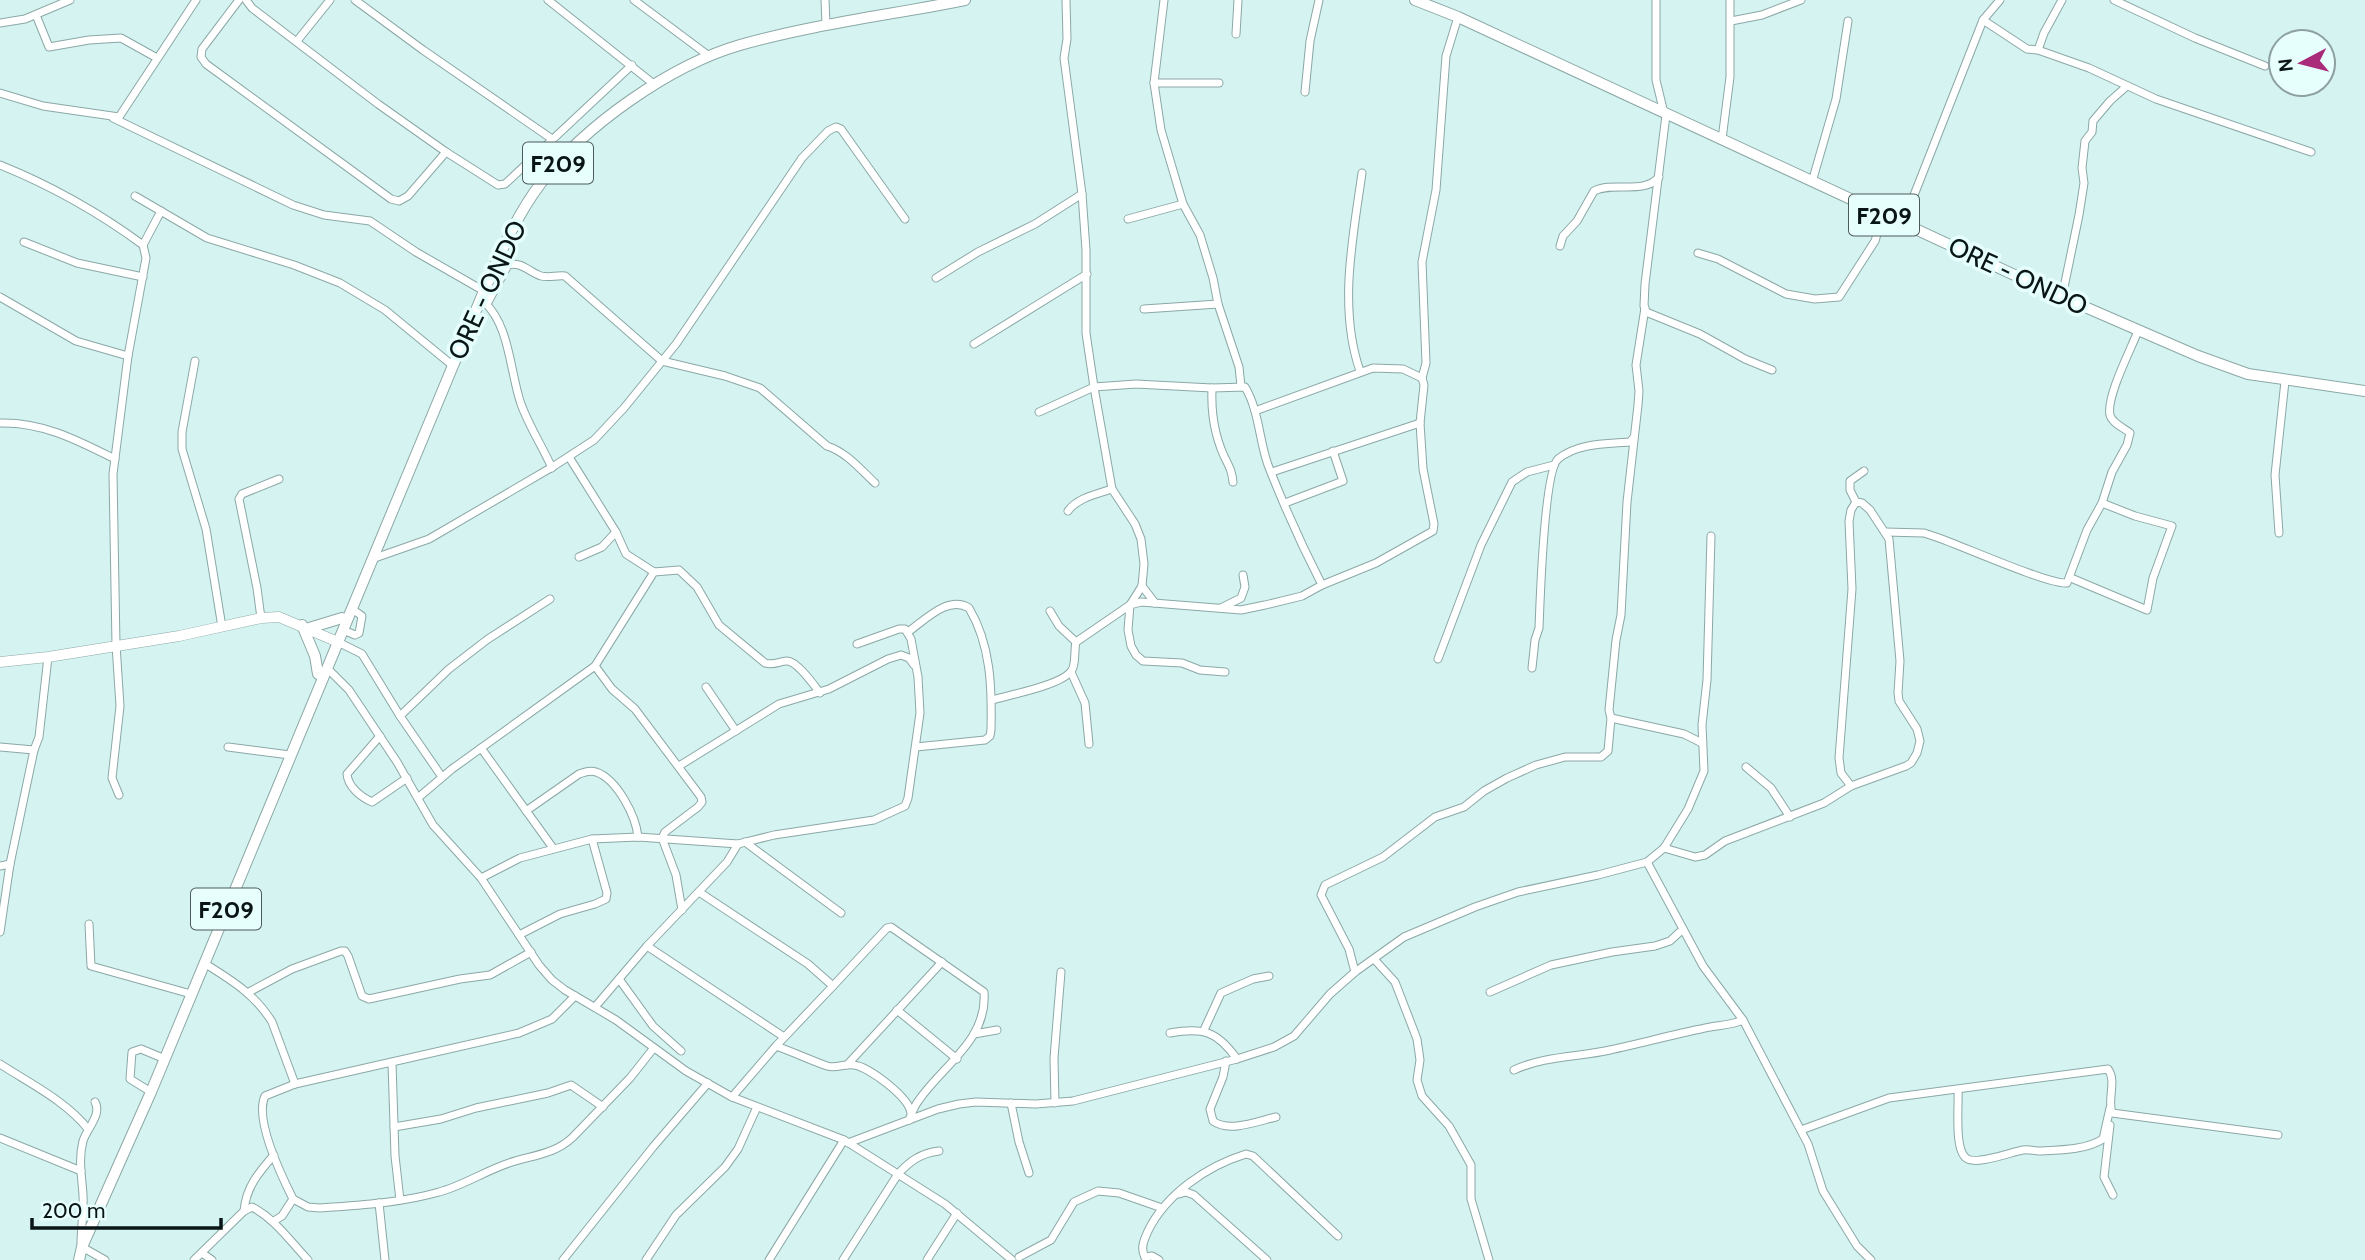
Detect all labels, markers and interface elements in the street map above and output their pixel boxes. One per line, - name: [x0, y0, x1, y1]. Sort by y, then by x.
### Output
- north arrow: [2267, 28, 2337, 98]
- text: N: [2273, 57, 2298, 73]
- road number: F209: [523, 142, 593, 183]
- road number: F209: [1849, 195, 1919, 236]
- street label: ORE - ONDO: [441, 215, 533, 365]
- street label: ORE - ONDO: [1943, 230, 2093, 322]
- road number: F209: [191, 888, 261, 930]
- scale bar: [32, 1186, 220, 1230]
- text: 200 m: [42, 1198, 105, 1223]

